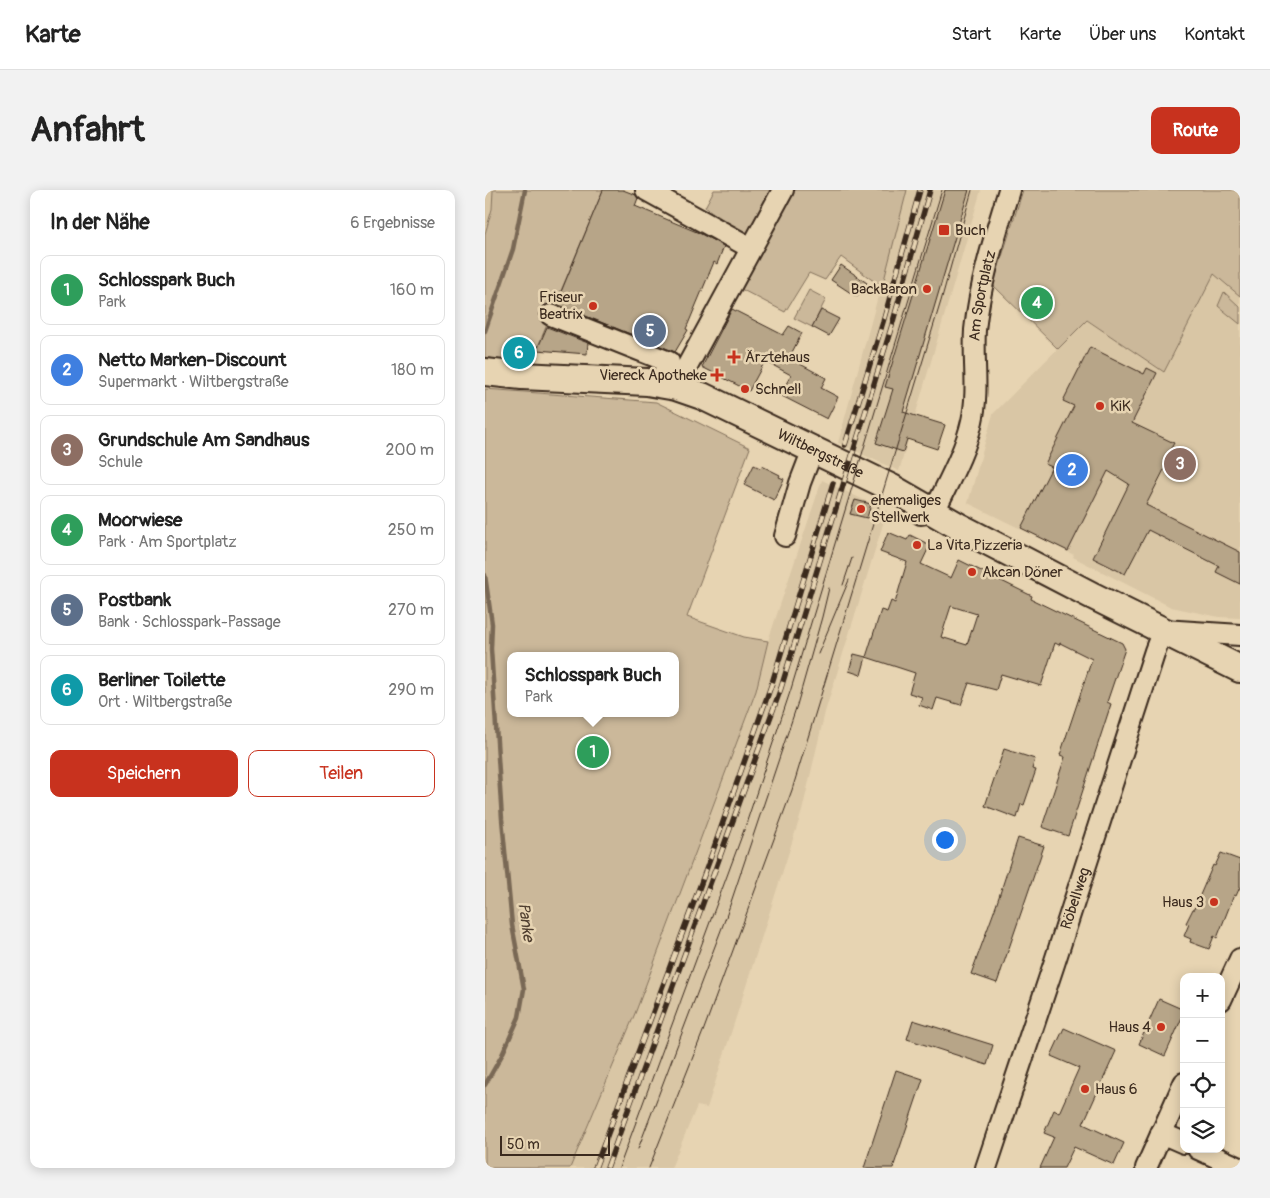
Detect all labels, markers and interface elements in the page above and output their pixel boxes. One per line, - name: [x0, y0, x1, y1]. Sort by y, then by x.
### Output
- text: Karte: [25, 20, 81, 49]
- text: Start: [951, 23, 991, 46]
- text: Karte: [1019, 23, 1061, 46]
- text: Über uns: [1089, 23, 1156, 46]
- text: Kontakt: [1184, 23, 1245, 46]
- button: Route: [1151, 107, 1240, 154]
- text: Anfahrt: [30, 108, 145, 152]
- text: In der Nähe: [50, 209, 150, 236]
- text: 6 Ergebnisse: [350, 213, 435, 233]
- place label: Buch: [955, 221, 986, 240]
- marker: Buch: [937, 223, 951, 237]
- street label: Am Sportplatz: [965, 248, 1000, 342]
- text: Schlosspark Buch: [98, 268, 235, 292]
- text: 1: [64, 280, 70, 300]
- text: 160 m: [390, 280, 434, 300]
- place label: BackBaron: [851, 280, 917, 299]
- marker: BackBaron: [921, 283, 933, 295]
- pin: 4: [1021, 284, 1053, 322]
- place label: Friseur Beatrix: [539, 288, 584, 324]
- text: Park: [98, 292, 126, 312]
- marker: Friseur Beatrix: [587, 300, 599, 312]
- pin: 5: [634, 312, 666, 350]
- pin: 6: [503, 334, 535, 372]
- text: Netto Marken-Discount: [98, 348, 286, 372]
- place label: Ärztehaus: [745, 348, 810, 367]
- marker: Ärztehaus: [727, 350, 741, 364]
- text: 2: [63, 360, 71, 380]
- text: 180 m: [391, 360, 434, 380]
- place label: Viereck Apotheke: [599, 366, 708, 385]
- marker: Viereck Apotheke: [711, 369, 723, 381]
- text: Supermarkt · Wiltbergstraße: [98, 372, 289, 392]
- place label: Schnell: [755, 380, 801, 399]
- marker: Schnell: [739, 383, 751, 395]
- place label: KiK: [1110, 397, 1131, 416]
- marker: KiK: [1094, 400, 1106, 412]
- street label: Wiltbergstraße: [774, 424, 867, 483]
- text: Grundschule Am Sandhaus: [98, 428, 309, 452]
- text: 3: [63, 440, 71, 460]
- text: 200 m: [386, 440, 434, 460]
- pin: 3: [1164, 445, 1196, 483]
- pin: 2: [1056, 451, 1088, 489]
- text: Schule: [98, 452, 143, 472]
- place label: ehemaliges Stellwerk: [871, 491, 941, 527]
- marker: ehemaliges Stellwerk: [855, 503, 867, 515]
- text: Moorwiese: [98, 508, 182, 532]
- text: 4: [62, 520, 72, 540]
- text: 250 m: [388, 520, 434, 540]
- text: Park · Am Sportplatz: [98, 532, 237, 552]
- place label: La Vita Pizzeria: [927, 536, 1023, 555]
- marker: La Vita Pizzeria: [911, 539, 923, 551]
- place label: Akcan Döner: [982, 563, 1063, 582]
- marker: Akcan Döner: [966, 566, 978, 578]
- text: Postbank: [98, 588, 171, 612]
- text: 5: [63, 600, 71, 620]
- text: 270 m: [388, 600, 434, 620]
- text: Bank · Schlosspark-Passage: [98, 612, 281, 632]
- popup: [507, 652, 679, 717]
- text: Schlosspark Buch: [525, 663, 661, 687]
- text: Berliner Toilette: [98, 668, 226, 692]
- text: 6: [62, 680, 72, 700]
- text: 290 m: [388, 680, 434, 700]
- text: Park: [525, 687, 553, 707]
- text: Ort · Wiltbergstraße: [98, 692, 232, 712]
- pin: 1: [577, 733, 609, 771]
- button: Speichern: [50, 750, 238, 797]
- button: Teilen: [248, 750, 435, 797]
- your location: [932, 827, 958, 853]
- street label: Röbellweg: [1056, 865, 1094, 932]
- place label: Haus 3: [1162, 893, 1204, 912]
- marker: Haus 3: [1208, 896, 1220, 908]
- water label: Panke: [513, 901, 539, 945]
- map controls: [1180, 973, 1225, 1153]
- button: +: [1180, 973, 1225, 1018]
- place label: Haus 4: [1109, 1018, 1151, 1037]
- button: −: [1180, 1018, 1225, 1063]
- marker: Haus 4: [1155, 1021, 1167, 1033]
- button: locate: [1180, 1063, 1225, 1108]
- place label: Haus 6: [1095, 1080, 1137, 1099]
- marker: Haus 6: [1079, 1083, 1091, 1095]
- button: layers: [1180, 1108, 1225, 1153]
- scale bar: [500, 1133, 610, 1156]
- text: 50 m: [507, 1136, 540, 1153]

